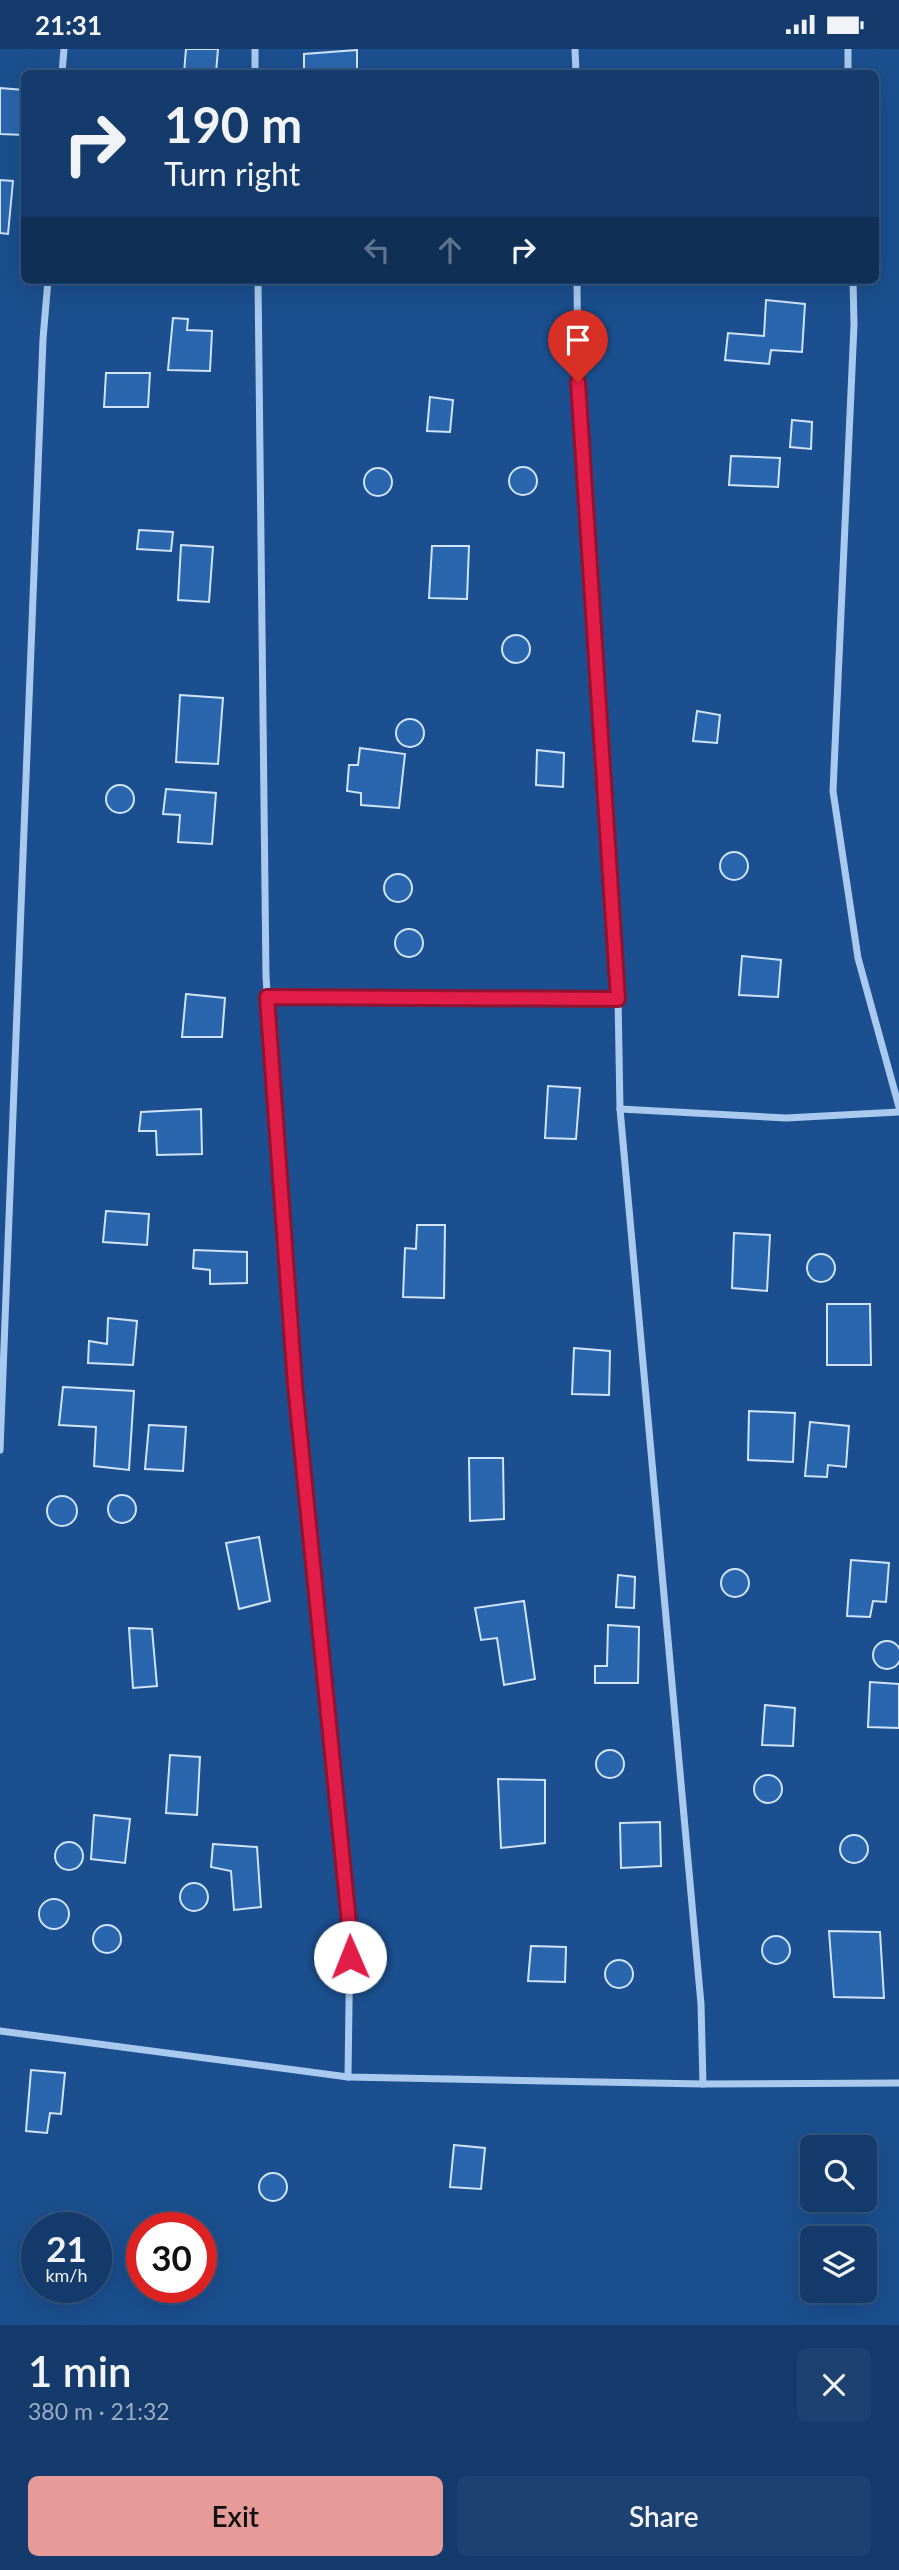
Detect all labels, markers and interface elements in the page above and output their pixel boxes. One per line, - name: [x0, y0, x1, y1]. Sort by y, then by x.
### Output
- text: 21:31: [35, 9, 102, 41]
- text: 190 m: [164, 95, 302, 153]
- icon: right: [49, 98, 140, 189]
- text: Turn right: [164, 154, 300, 193]
- icon: left: [358, 231, 396, 269]
- icon: ahead: [431, 231, 469, 269]
- icon: right: [504, 231, 542, 269]
- pin: [548, 310, 608, 382]
- icon: arrive: [559, 321, 597, 359]
- position arrow: [313, 1920, 387, 1994]
- map controls: [800, 2135, 877, 2303]
- button: search: [800, 2135, 877, 2212]
- speed limit sign: 30: [126, 2212, 217, 2303]
- button: layers: [800, 2226, 877, 2303]
- text: 21: [46, 2227, 87, 2269]
- text: km/h: [45, 2264, 88, 2286]
- text: 1 min: [28, 2346, 132, 2396]
- button: close: [797, 2348, 871, 2422]
- text: 380 m · 21:32: [28, 2397, 170, 2425]
- button: Exit: [28, 2476, 443, 2556]
- button: Share: [457, 2476, 871, 2556]

